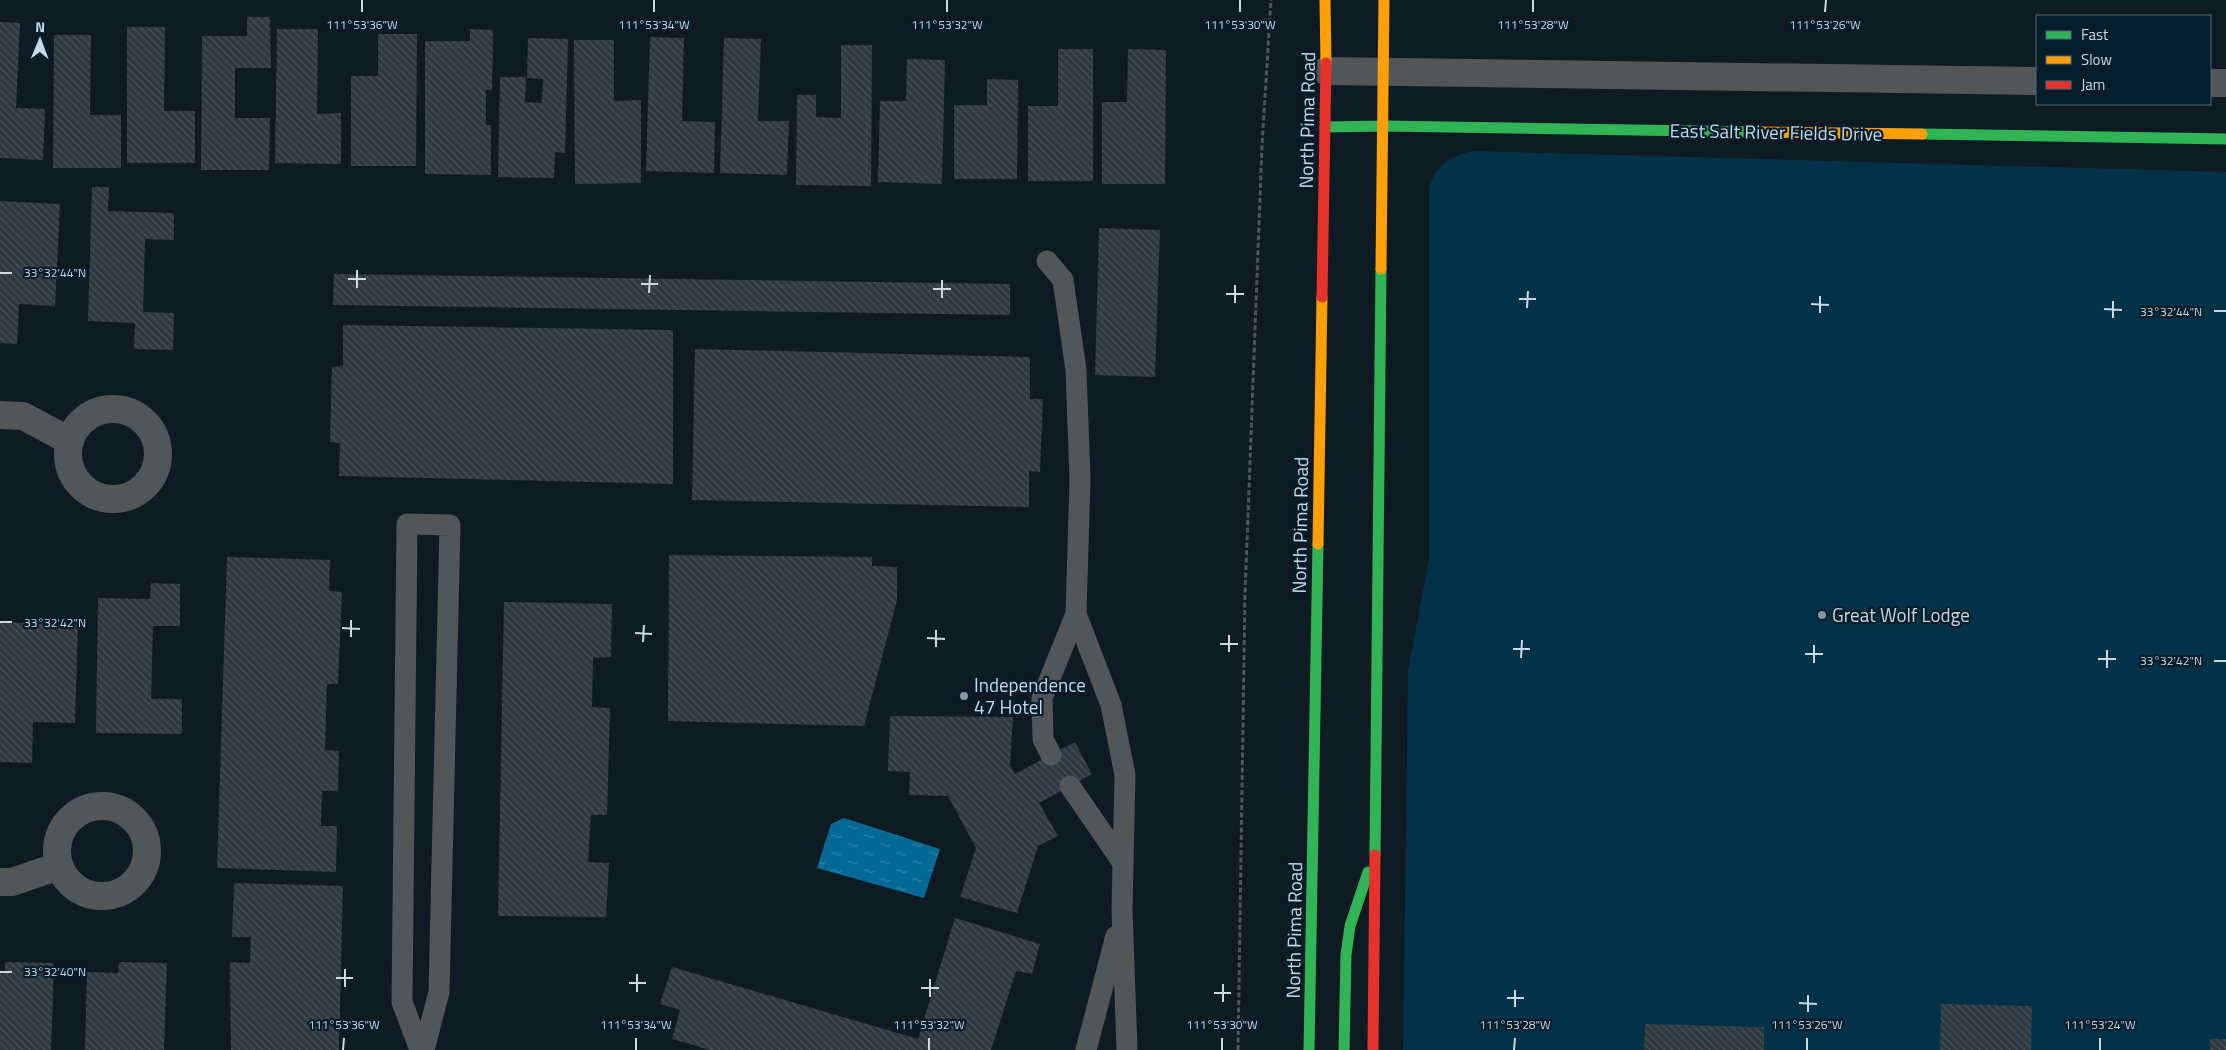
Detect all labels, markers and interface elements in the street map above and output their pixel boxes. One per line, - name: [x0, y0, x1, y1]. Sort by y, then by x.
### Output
- north arrow: [15, 15, 65, 65]
- text: 111°53'36"W: [326, 15, 398, 34]
- text: 111°53'34"W: [618, 15, 690, 34]
- text: 111°53'32"W: [911, 15, 983, 34]
- text: 111°53'30"W: [1204, 15, 1276, 34]
- text: 111°53'28"W: [1497, 15, 1569, 34]
- text: 111°53'26"W: [1789, 15, 1861, 34]
- legend: [2036, 15, 2211, 105]
- text: N: [35, 16, 45, 37]
- text: Fast: [2081, 23, 2109, 46]
- text: Slow: [2081, 48, 2112, 71]
- street label: North Pima Road: [1291, 51, 1322, 189]
- text: Jam: [2081, 73, 2105, 96]
- street label: East Salt River Fields Drive: [1669, 115, 1883, 148]
- text: 33°32'44"N: [24, 263, 86, 282]
- text: 33°32'44"N: [2140, 302, 2202, 321]
- street label: North Pima Road: [1284, 456, 1315, 594]
- place label: Great Wolf Lodge: [1832, 600, 1970, 629]
- marker: Great Wolf Lodge: [1816, 609, 1828, 621]
- text: 33°32'42"N: [24, 613, 86, 632]
- text: 33°32'42"N: [2140, 651, 2202, 670]
- place label: Independence 47 Hotel: [974, 670, 1086, 721]
- marker: Independence 47 Hotel: [958, 690, 970, 702]
- street label: North Pima Road: [1278, 861, 1309, 999]
- text: 33°32'40"N: [24, 962, 86, 981]
- text: 111°53'36"W: [308, 1015, 380, 1034]
- text: 111°53'34"W: [600, 1015, 672, 1034]
- text: 111°53'32"W: [893, 1015, 965, 1034]
- text: 111°53'30"W: [1186, 1015, 1258, 1034]
- text: 111°53'28"W: [1479, 1015, 1551, 1034]
- text: 111°53'26"W: [1771, 1015, 1843, 1034]
- text: 111°53'24"W: [2064, 1015, 2136, 1034]

